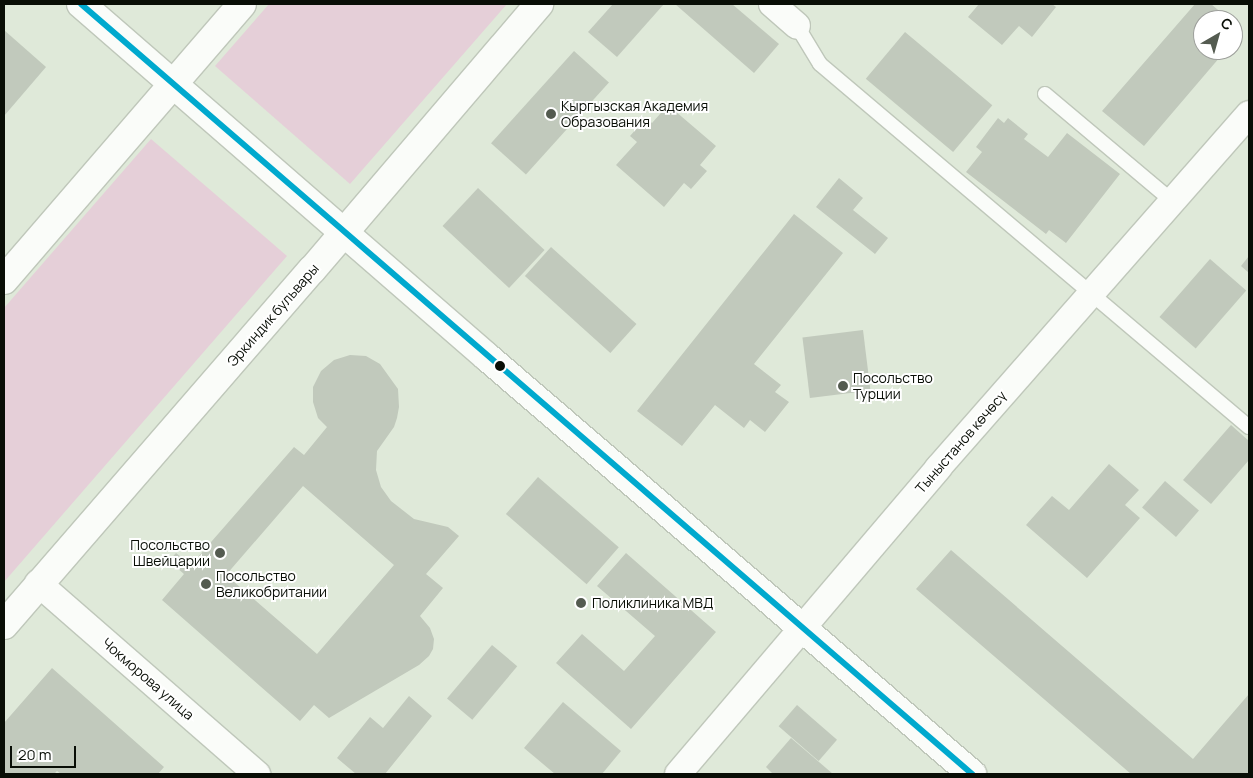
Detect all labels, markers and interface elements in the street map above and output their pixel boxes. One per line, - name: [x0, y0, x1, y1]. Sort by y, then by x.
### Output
- north arrow: [1193, 10, 1243, 60]
- text: С: [1217, 13, 1237, 34]
- place label: Кыргызская Академия Образования: [561, 98, 708, 130]
- marker: Кыргызская Академия Образования: [545, 108, 557, 120]
- street label: Эркиндик бульвары: [224, 260, 322, 370]
- unlabelled marker: [495, 361, 505, 371]
- place label: Посольство Турции: [853, 370, 933, 402]
- marker: Посольство Турции: [837, 380, 849, 392]
- street label: Тыныстанов көчөсү: [912, 387, 1010, 497]
- place label: Посольство Швейцарии: [130, 537, 210, 570]
- marker: Посольство Швейцарии: [214, 547, 226, 559]
- place label: Посольство Великобритании: [216, 568, 327, 600]
- marker: Посольство Великобритании: [200, 578, 212, 590]
- place label: Поликлиника МВД: [592, 595, 713, 611]
- marker: Поликлиника МВД: [574, 596, 588, 610]
- street label: Чокморова улица: [99, 634, 197, 724]
- scale bar: [12, 736, 79, 768]
- text: 20 m: [18, 744, 51, 765]

